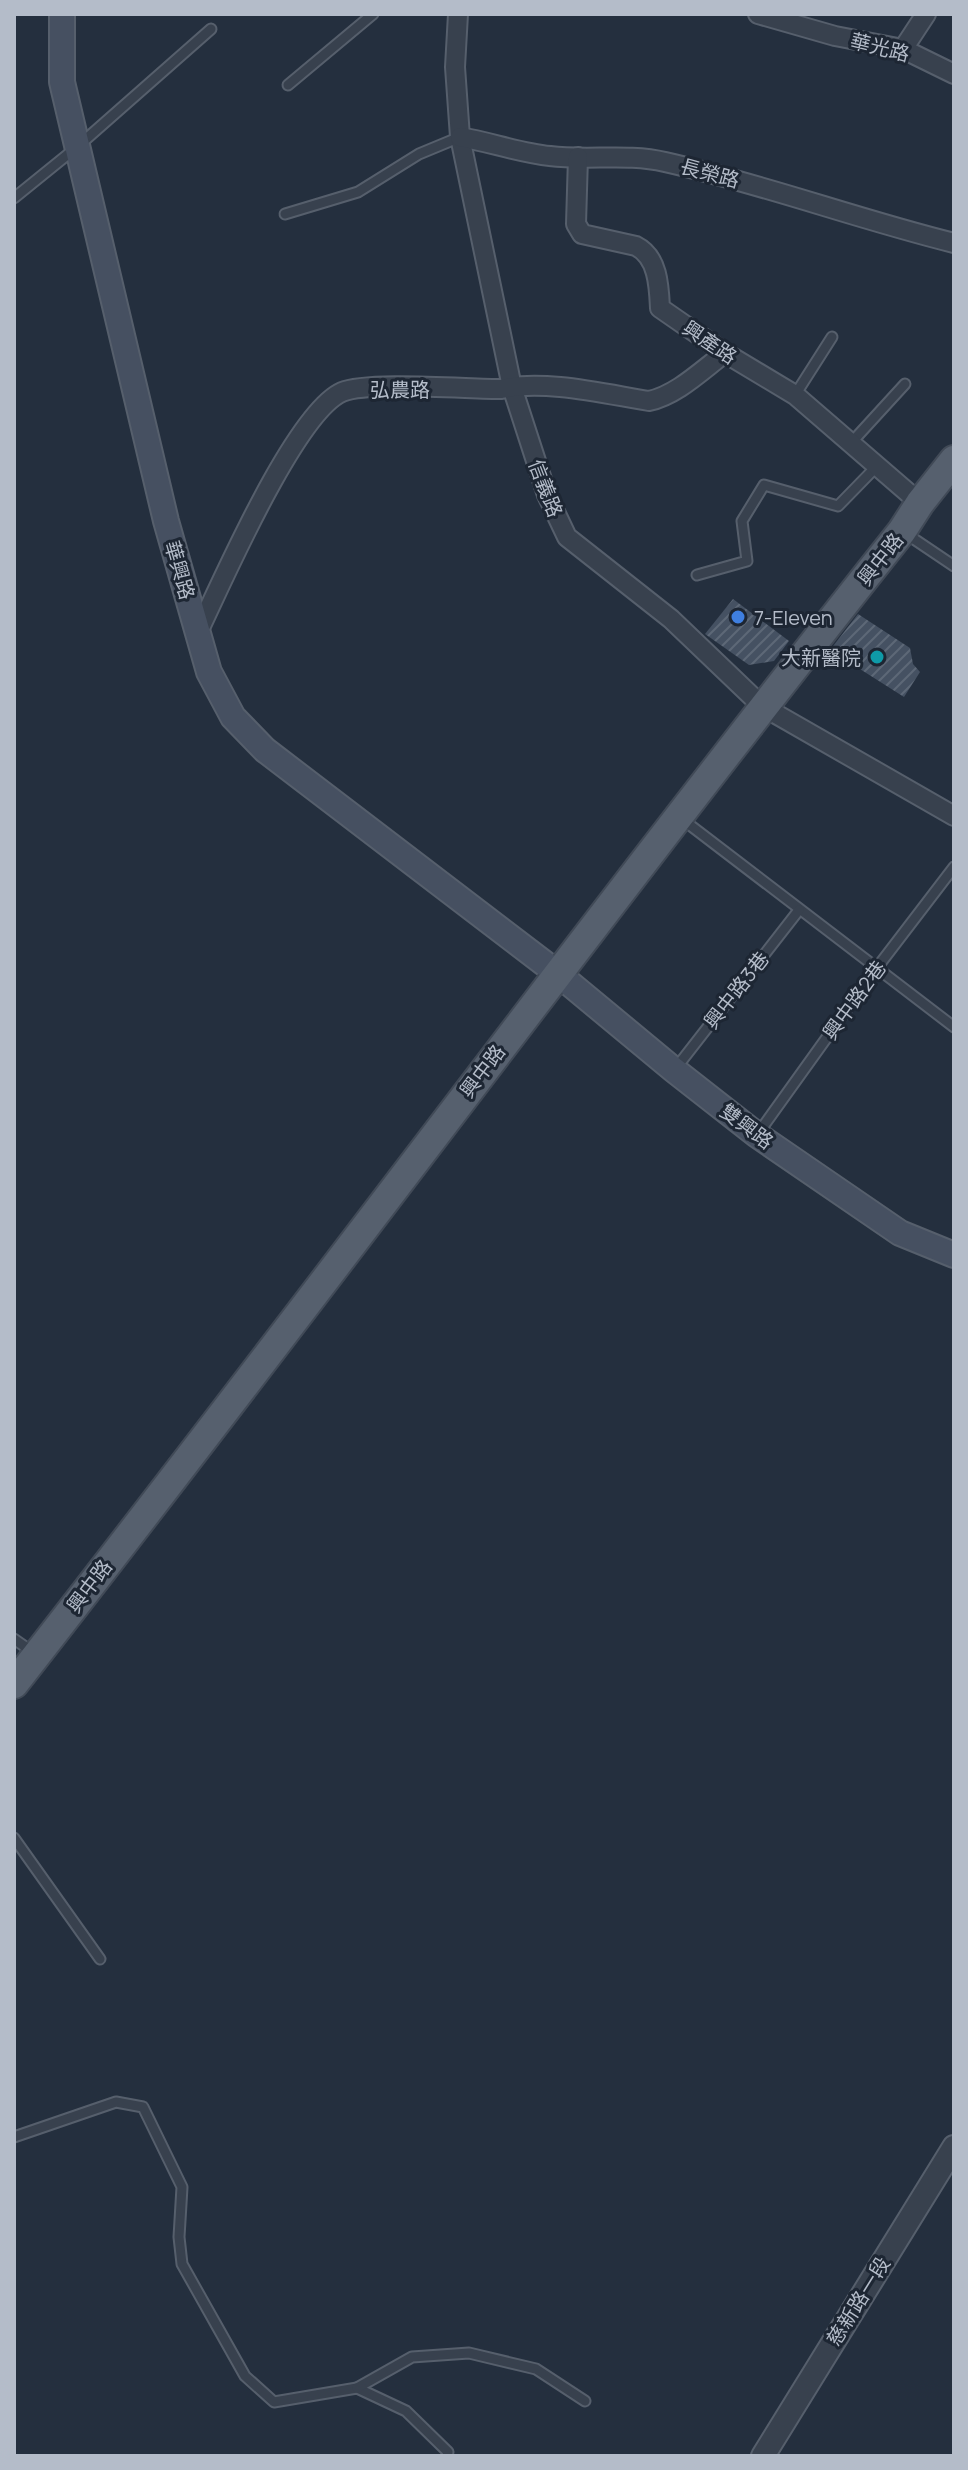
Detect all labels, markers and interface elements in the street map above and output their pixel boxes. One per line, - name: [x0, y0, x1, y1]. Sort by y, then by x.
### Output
- street label: 華光路: [848, 27, 912, 67]
- street label: 長榮路: [678, 152, 742, 194]
- street label: 興產路: [678, 314, 742, 370]
- street label: 弘農路: [370, 376, 430, 403]
- street label: 信義路: [523, 455, 569, 521]
- street label: 興中路: [851, 527, 909, 591]
- street label: 華興路: [159, 537, 201, 603]
- place label: 7-Eleven: [754, 604, 833, 631]
- marker: 7-Eleven: [729, 608, 747, 626]
- place label: 大新醫院: [781, 644, 861, 671]
- marker: 大新醫院: [868, 648, 886, 666]
- street label: 興中路3巷: [697, 946, 775, 1034]
- street label: 興中路2巷: [816, 955, 892, 1045]
- street label: 興中路: [453, 1039, 511, 1103]
- street label: 雙興路: [715, 1097, 779, 1155]
- street label: 興中路: [60, 1554, 118, 1618]
- street label: 慈新路一段: [820, 2251, 896, 2351]

